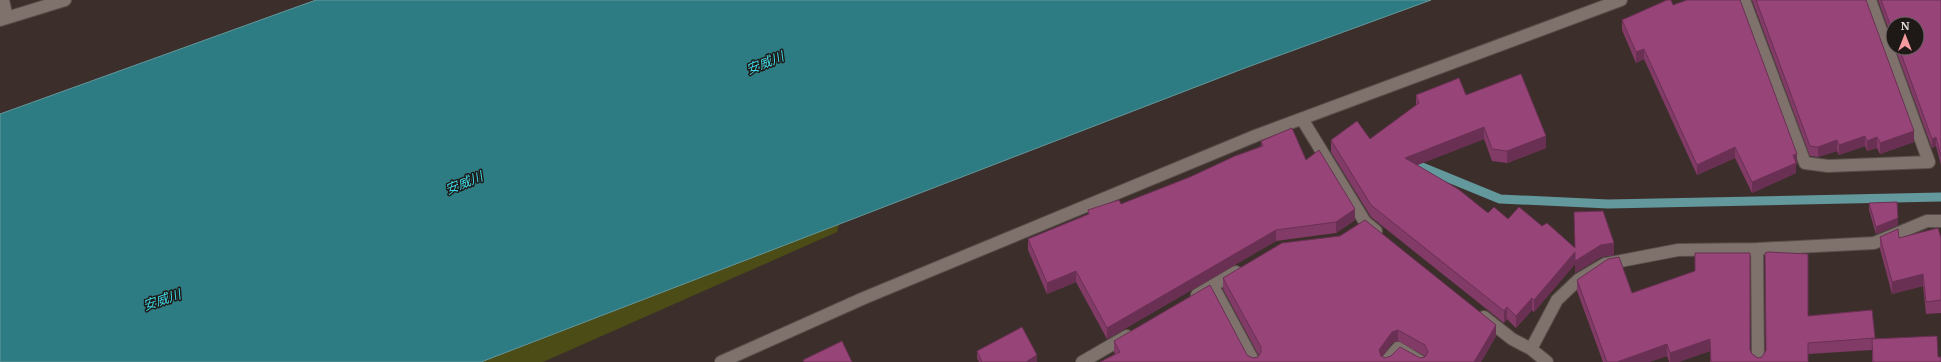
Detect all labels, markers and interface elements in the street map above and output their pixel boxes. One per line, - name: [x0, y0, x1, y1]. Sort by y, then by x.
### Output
- north arrow: [1885, 16, 1925, 56]
- text: N: [1901, 19, 1910, 33]
- water label: 安威川: [744, 47, 788, 78]
- water label: 安威川: [443, 167, 487, 198]
- water label: 安威川: [141, 285, 185, 314]

